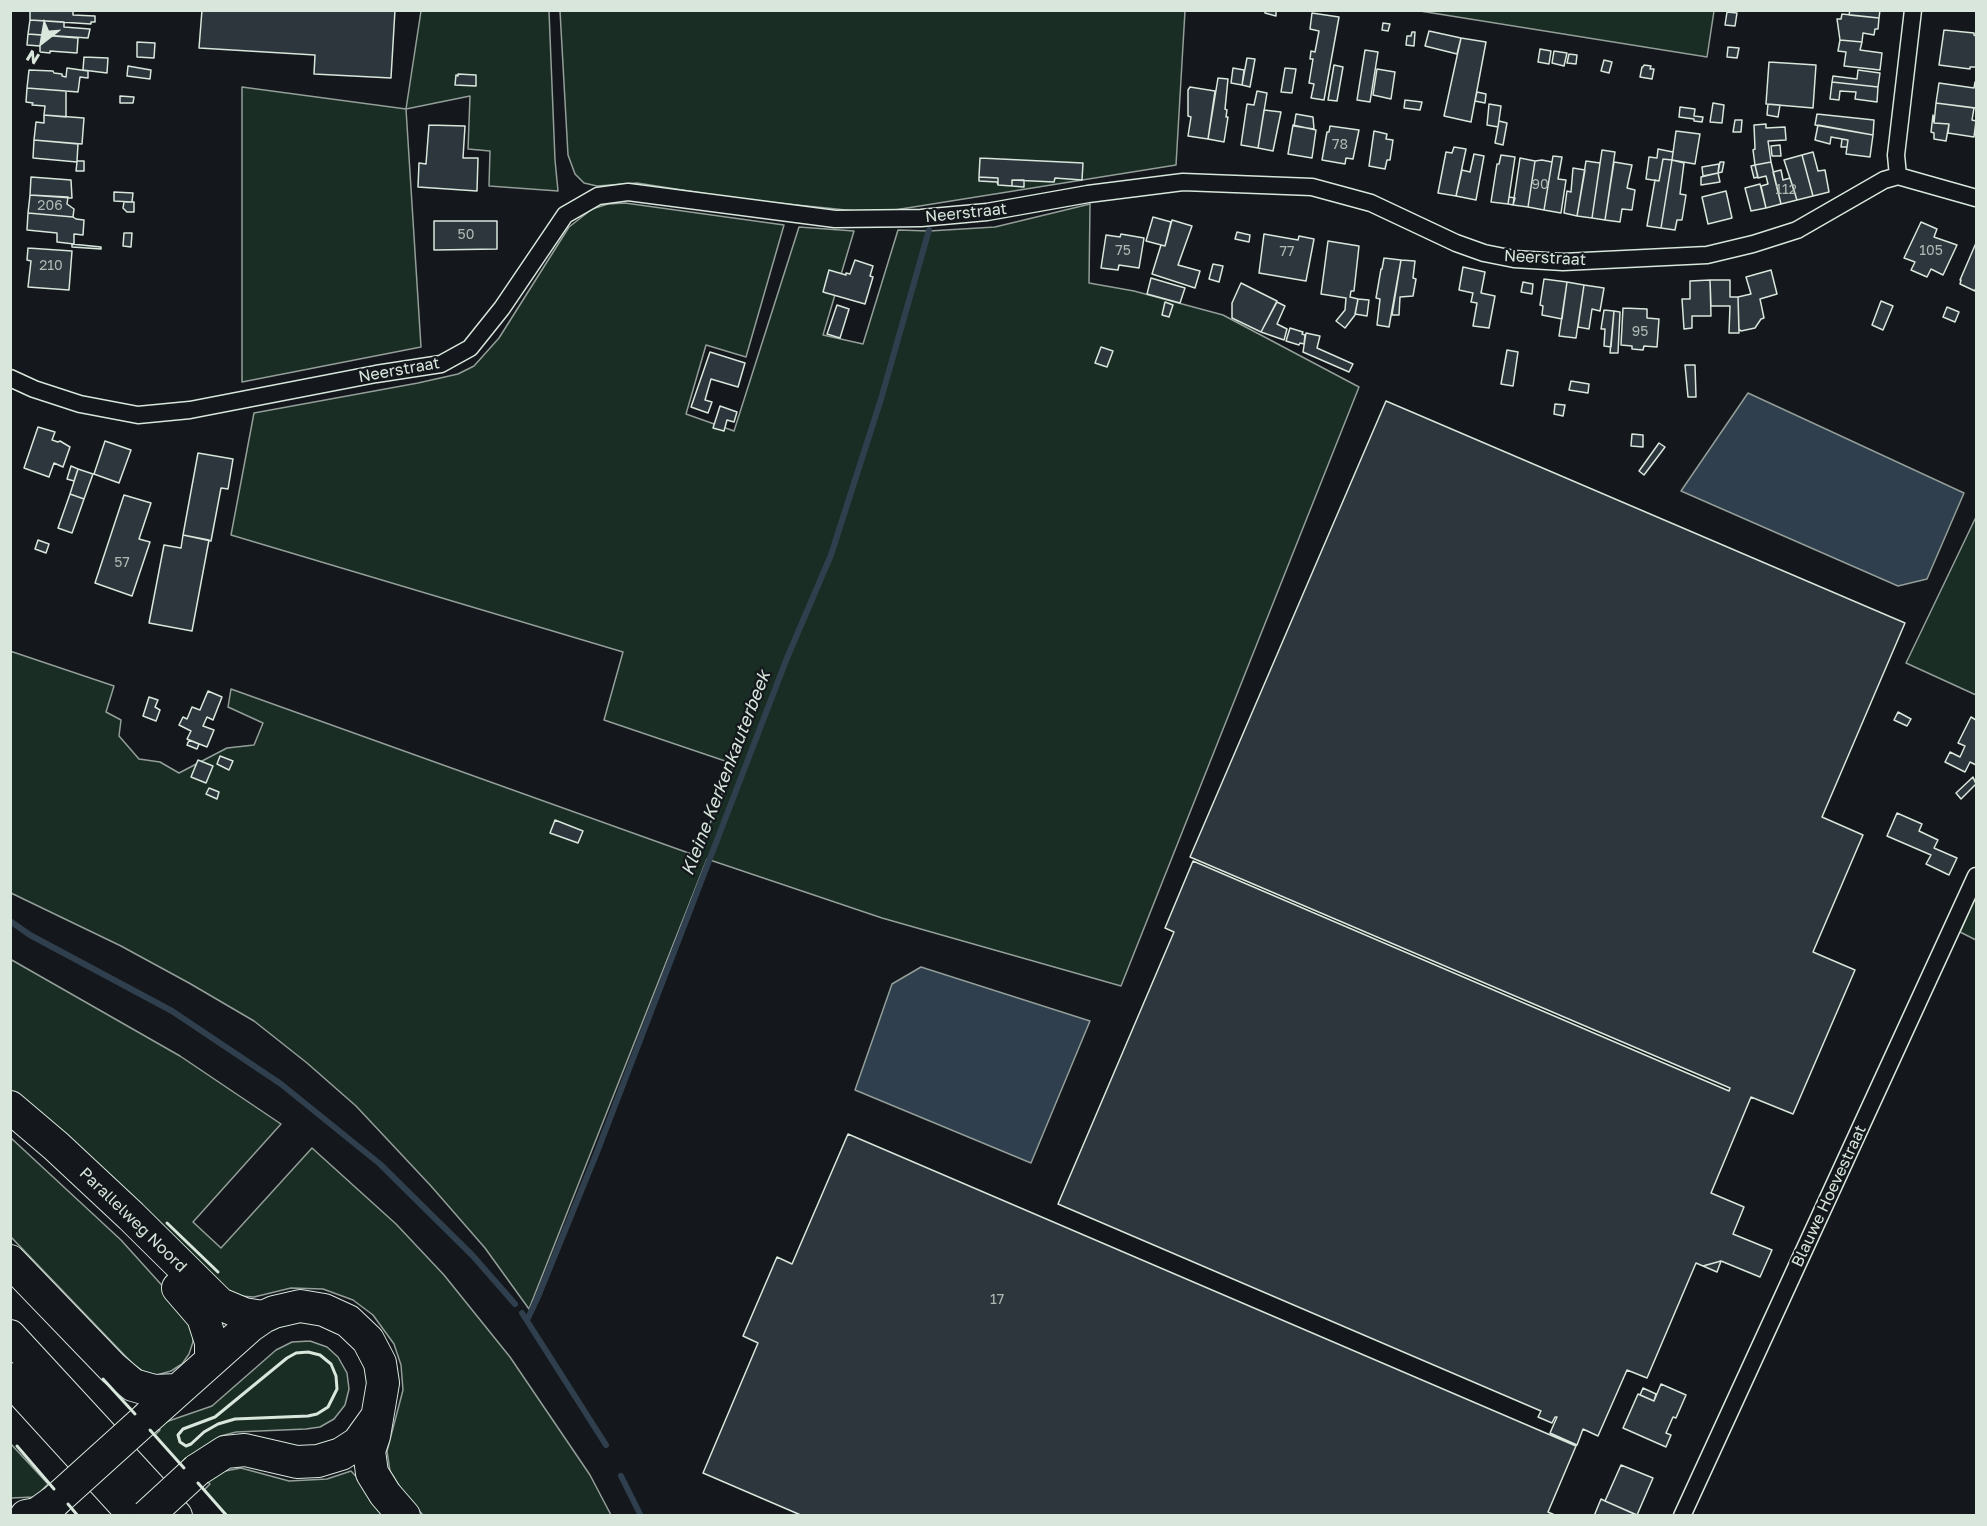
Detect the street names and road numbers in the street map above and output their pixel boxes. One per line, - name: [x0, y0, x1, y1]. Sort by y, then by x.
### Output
- street label: Neerstraat: [924, 199, 1008, 227]
- street label: Neerstraat: [1503, 246, 1587, 270]
- street label: Neerstraat: [357, 353, 441, 387]
- street label: Blauwe Hoevestraat: [1788, 1122, 1870, 1270]
- street label: Parallelweg Noord: [75, 1164, 191, 1276]

